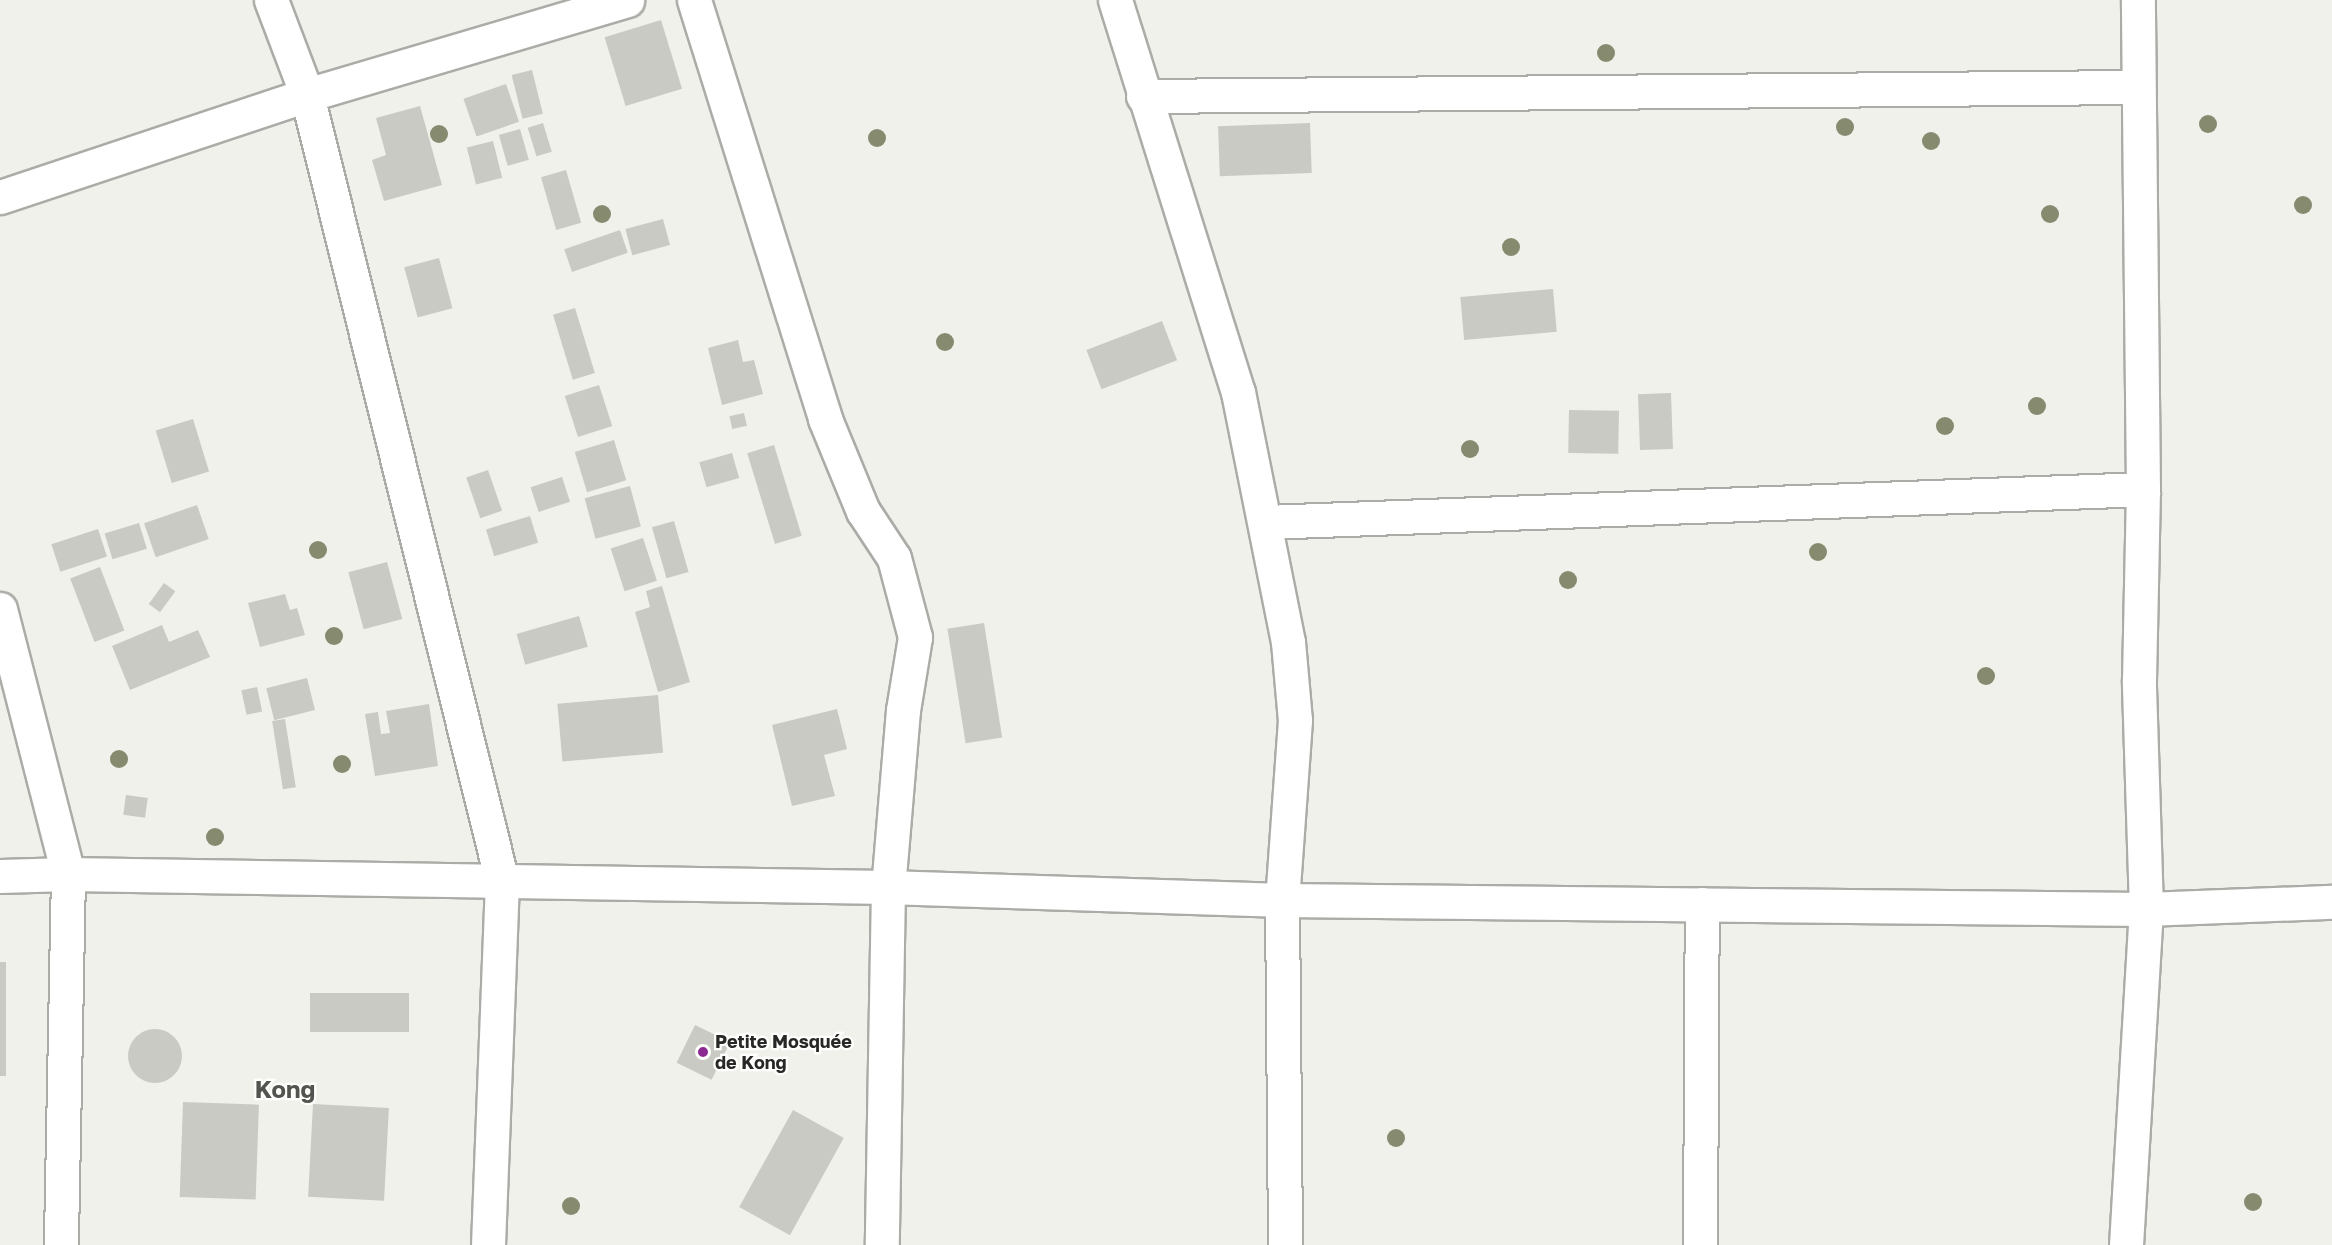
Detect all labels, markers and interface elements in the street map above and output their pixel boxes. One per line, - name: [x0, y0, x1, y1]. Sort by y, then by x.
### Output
- place label: Petite Mosquée de Kong: [715, 1031, 852, 1074]
- marker: Petite Mosquée de Kong: [696, 1045, 710, 1059]
- district label: Kong: [255, 1075, 315, 1103]

